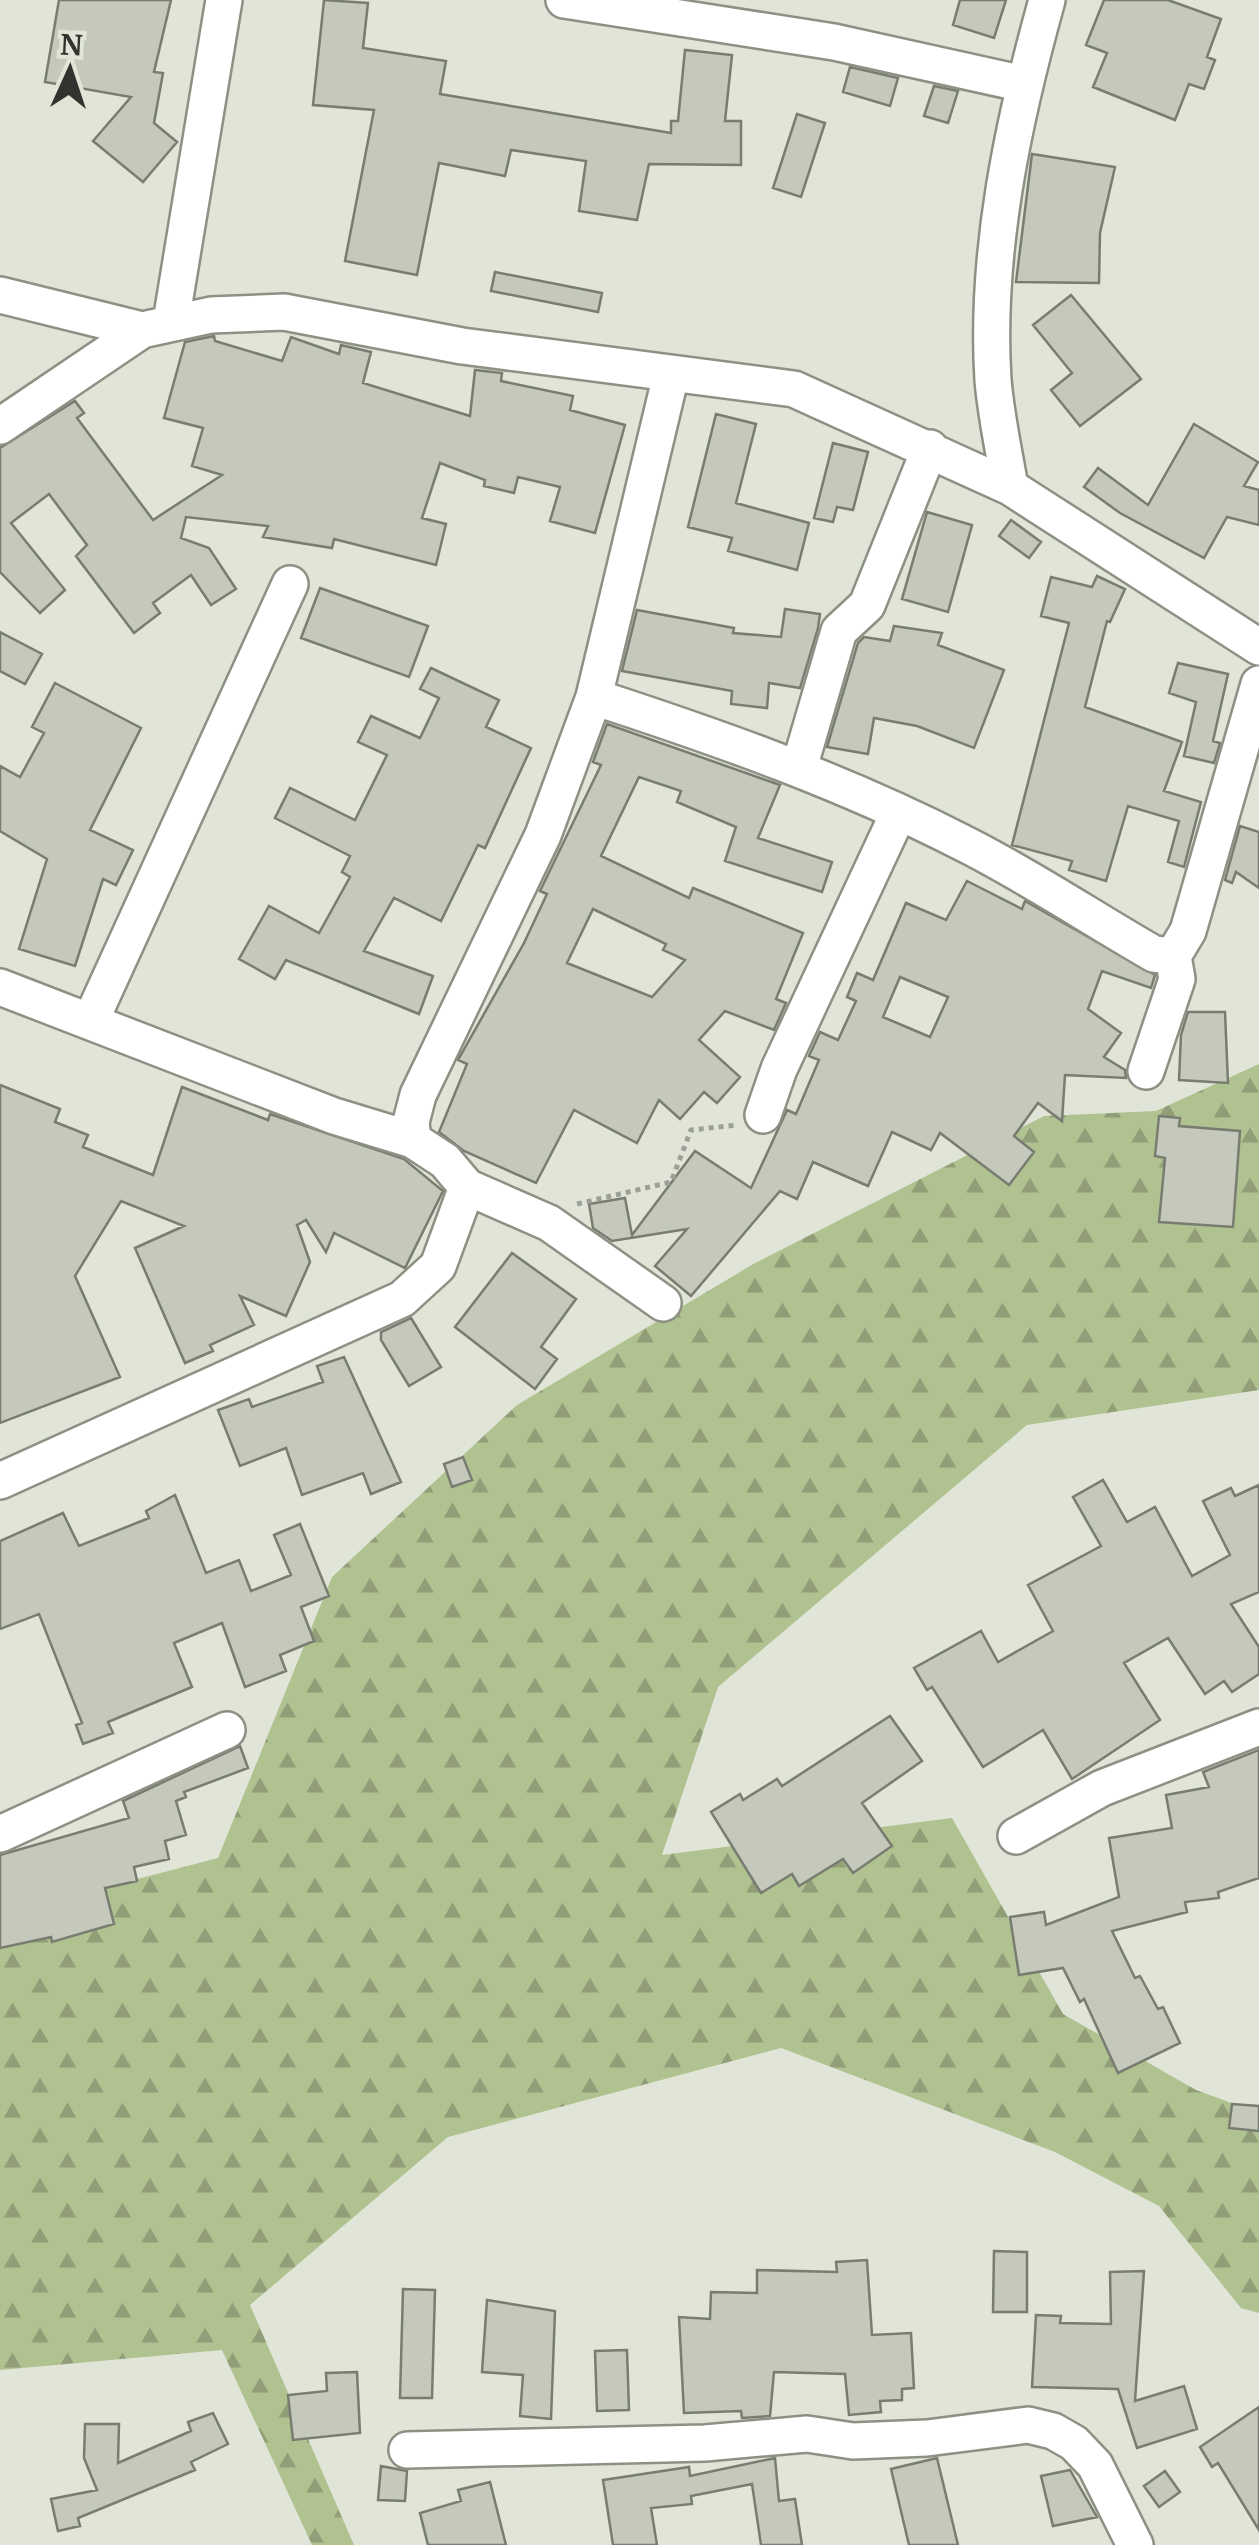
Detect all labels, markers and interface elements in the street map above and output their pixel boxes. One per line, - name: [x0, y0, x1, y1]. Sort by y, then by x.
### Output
- north arrow: [20, 20, 120, 120]
- text: N: [59, 26, 83, 64]

